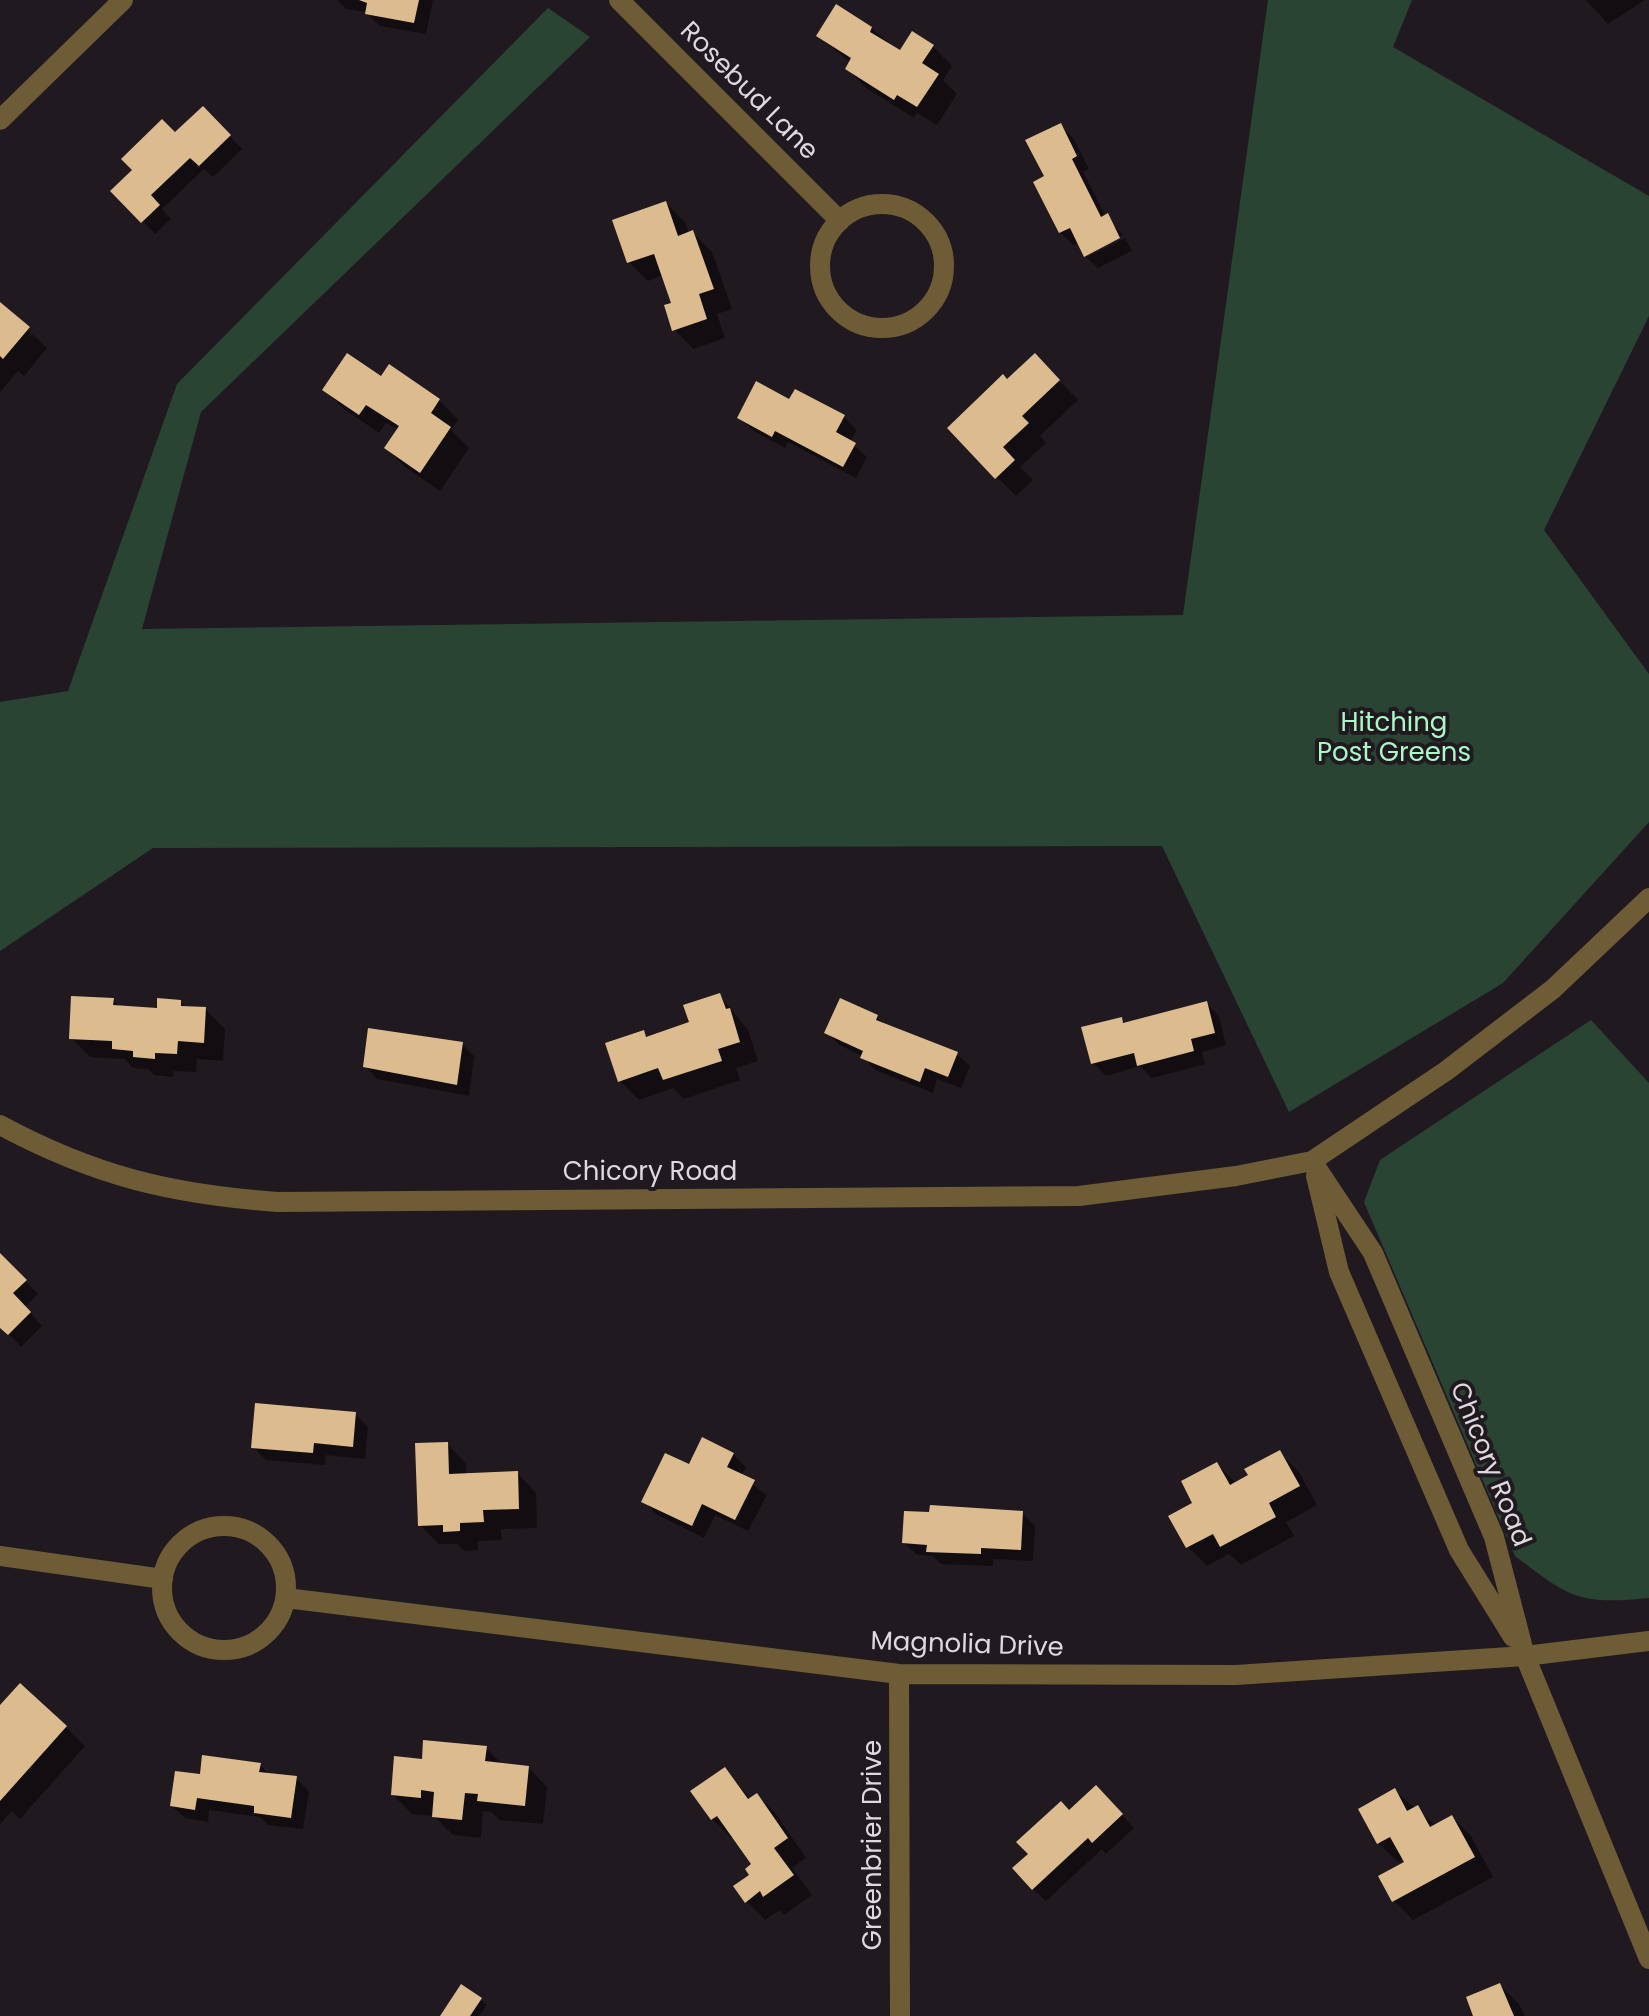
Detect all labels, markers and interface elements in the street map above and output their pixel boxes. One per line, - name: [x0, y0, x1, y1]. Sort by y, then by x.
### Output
- street label: Rosebud Lane: [672, 16, 824, 168]
- park label: Hitching Post Greens: [1317, 708, 1471, 770]
- street label: Chicory Road: [563, 1157, 737, 1189]
- street label: Chicory Road: [1442, 1378, 1536, 1552]
- street label: Magnolia Drive: [870, 1627, 1064, 1665]
- street label: Greenbrier Drive: [858, 1740, 890, 1950]

